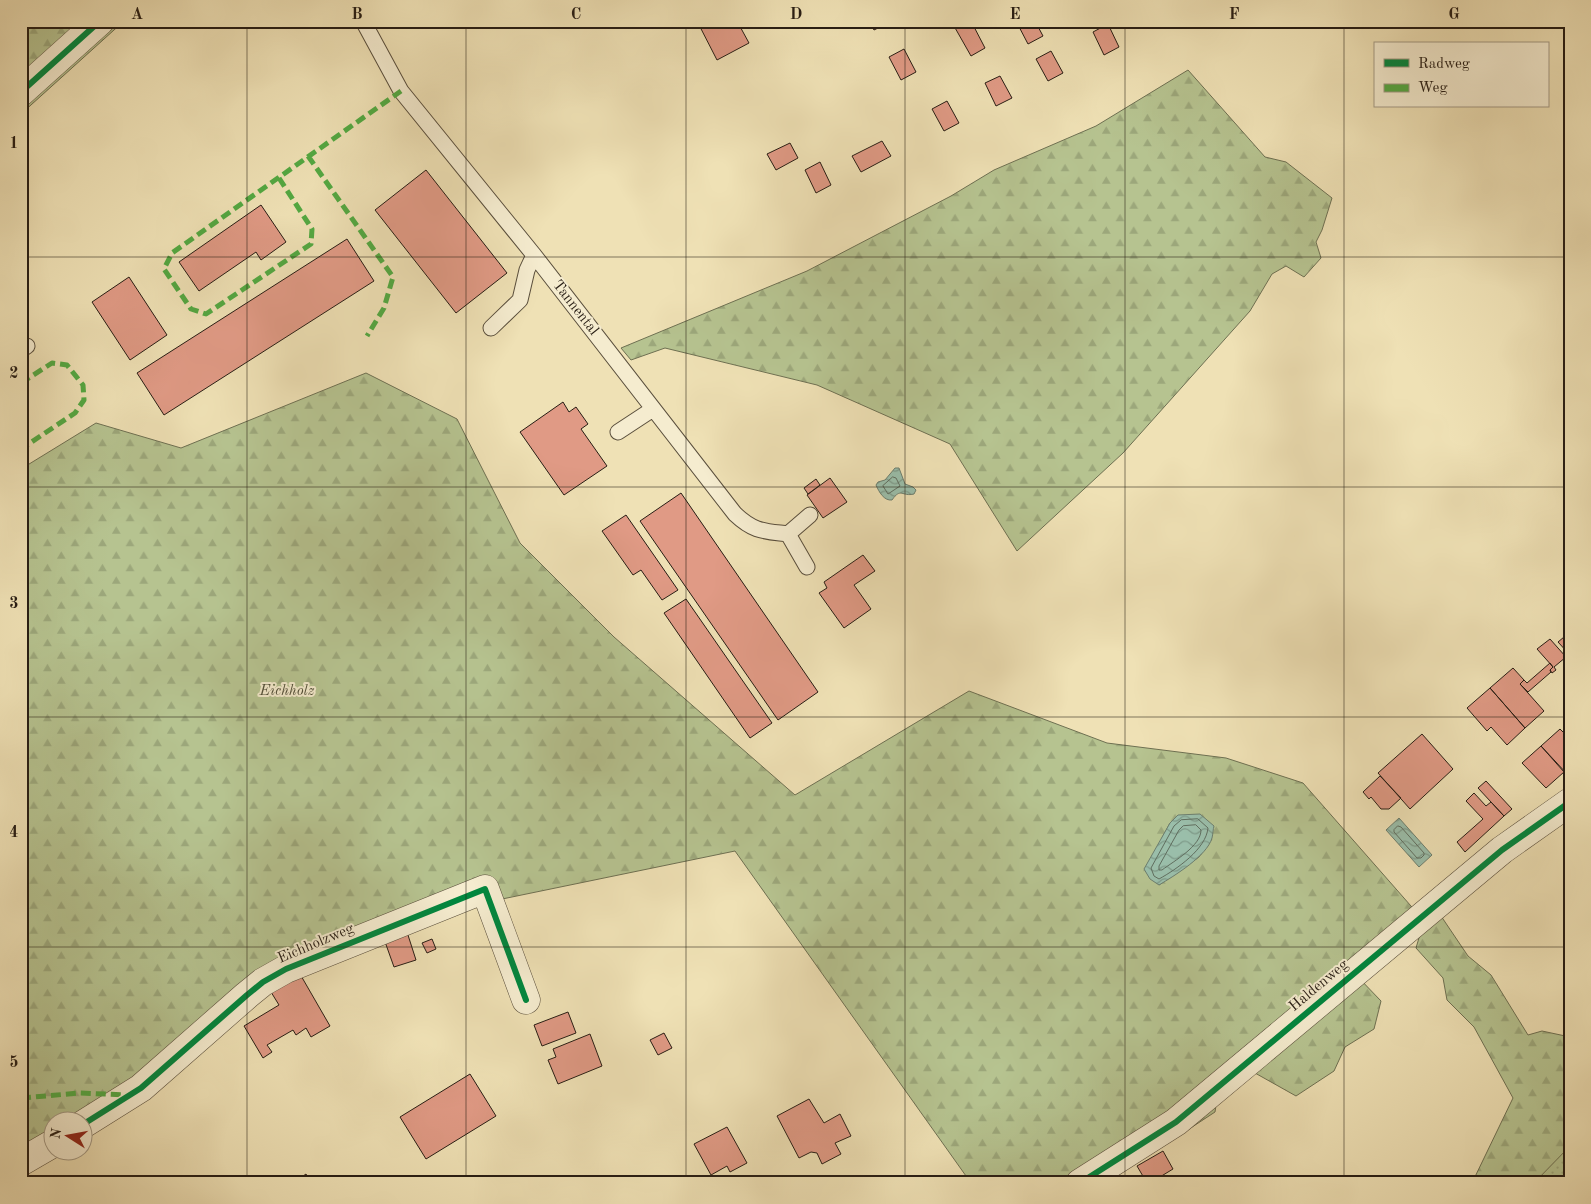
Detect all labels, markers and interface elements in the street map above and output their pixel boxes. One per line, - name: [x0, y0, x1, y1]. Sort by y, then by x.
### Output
- text: A: [131, 7, 143, 23]
- text: B: [351, 7, 363, 23]
- text: C: [571, 7, 581, 23]
- text: D: [790, 7, 802, 23]
- text: E: [1009, 7, 1021, 23]
- text: F: [1229, 7, 1240, 23]
- text: G: [1448, 7, 1460, 23]
- legend: [1374, 42, 1548, 108]
- text: Radweg: [1418, 57, 1470, 72]
- text: Weg: [1418, 81, 1448, 96]
- text: 1: [9, 136, 19, 152]
- street label: Tannental: [549, 278, 601, 338]
- text: 2: [9, 366, 19, 382]
- text: 3: [9, 596, 19, 612]
- park label: Eichholz: [258, 684, 315, 699]
- text: 4: [9, 825, 19, 841]
- street label: Eichholzweg: [276, 921, 356, 967]
- street label: Haldenweg: [1287, 957, 1351, 1015]
- text: 5: [9, 1055, 19, 1071]
- north arrow: [42, 1112, 92, 1162]
- text: N: [48, 1127, 64, 1140]

